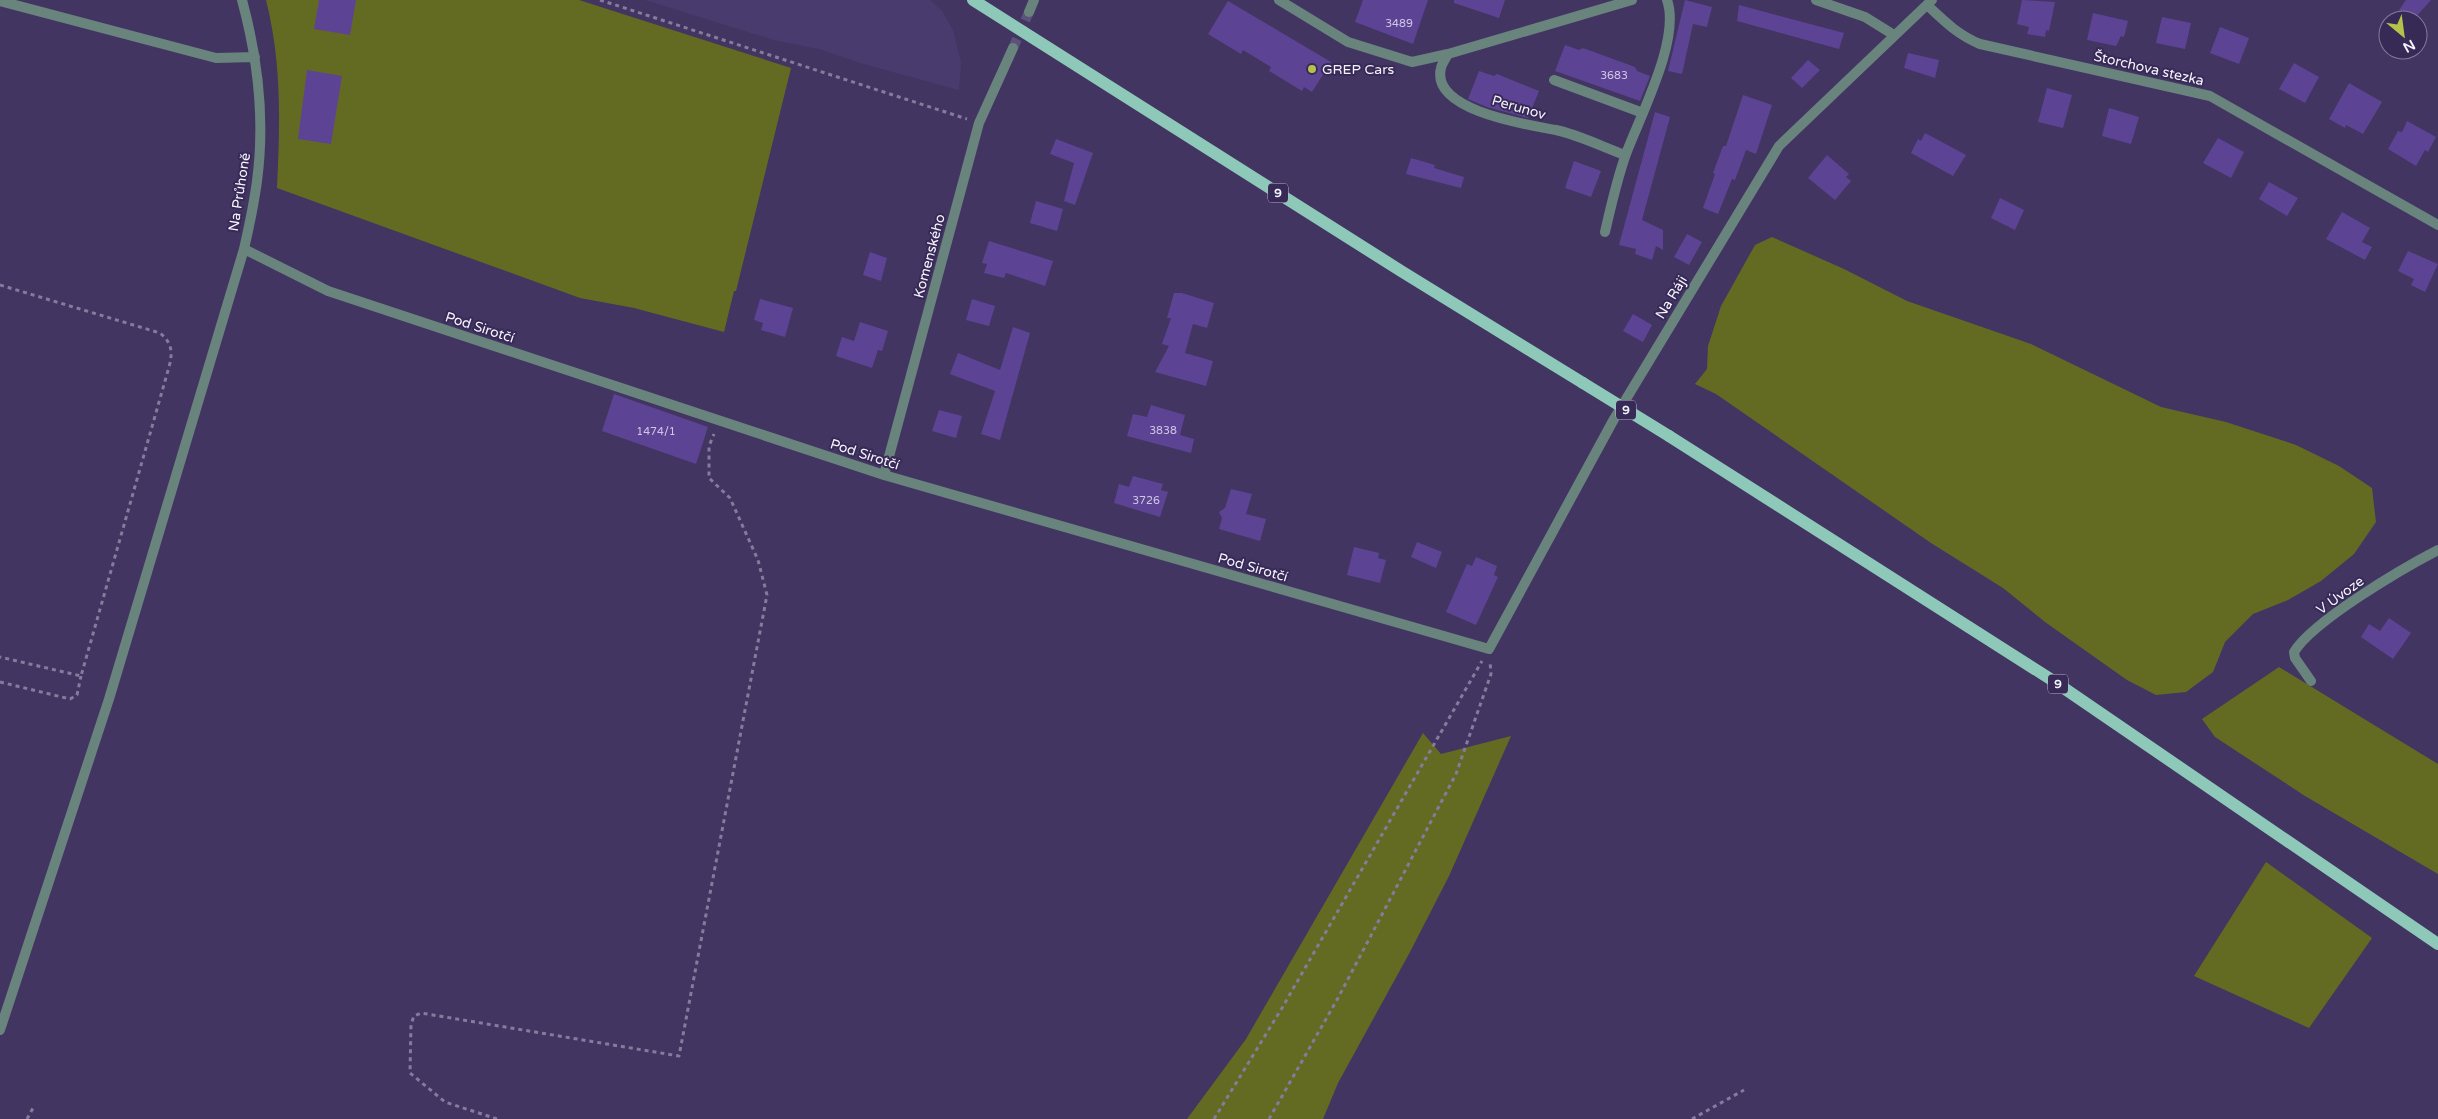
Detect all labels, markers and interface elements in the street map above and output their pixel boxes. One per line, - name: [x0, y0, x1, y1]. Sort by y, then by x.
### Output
- north arrow: [2378, 10, 2428, 60]
- house number: 3489: [1385, 17, 1413, 30]
- text: N: [2400, 36, 2418, 56]
- street label: Štorchova stezka: [2092, 48, 2206, 89]
- place label: GREP Cars: [1322, 61, 1395, 78]
- marker: GREP Cars: [1306, 63, 1318, 75]
- house number: 3683: [1600, 69, 1628, 82]
- street label: Perunov: [1490, 92, 1548, 123]
- street label: Na Průhoně: [225, 151, 254, 233]
- road number: 9: [1268, 184, 1288, 202]
- street label: Komenského: [910, 212, 949, 300]
- street label: Na Ráji: [1652, 272, 1691, 322]
- street label: Pod Sirotčí: [443, 308, 517, 347]
- road number: 9: [1616, 400, 1636, 420]
- house number: 3838: [1149, 424, 1177, 437]
- house number: 1474/1: [636, 425, 676, 438]
- street label: Pod Sirotčí: [828, 435, 902, 474]
- house number: 3726: [1132, 494, 1160, 507]
- street label: Pod Sirotčí: [1216, 549, 1290, 586]
- street label: V Úvoze: [2313, 572, 2367, 618]
- road number: 9: [2048, 674, 2068, 694]

